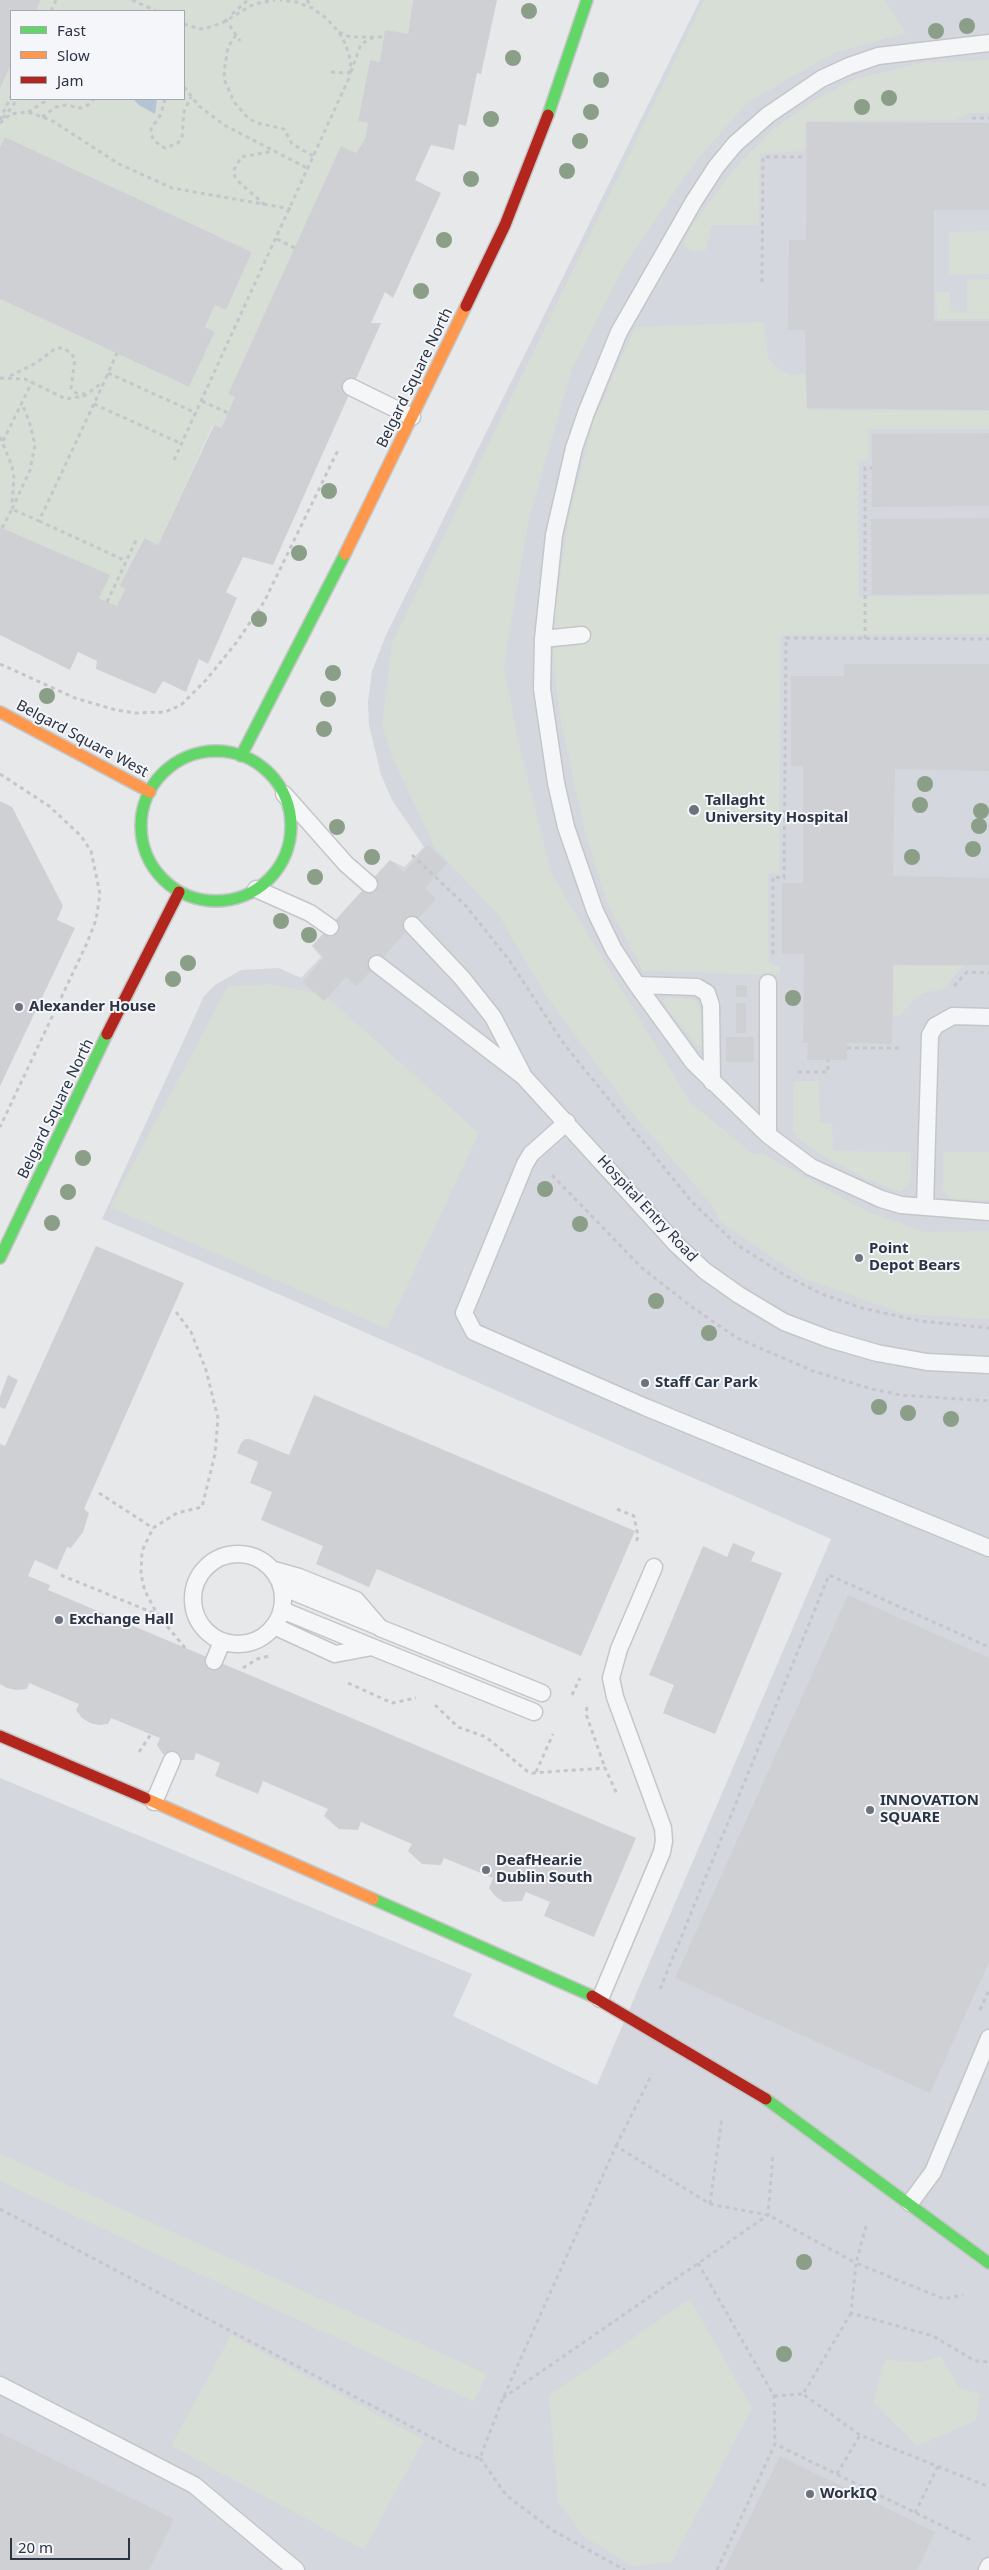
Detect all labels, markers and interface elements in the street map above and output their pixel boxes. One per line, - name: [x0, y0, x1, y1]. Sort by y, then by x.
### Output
- legend: [10, 10, 185, 100]
- text: Fast: [57, 20, 86, 40]
- text: Slow: [57, 45, 90, 65]
- text: Jam: [57, 70, 84, 90]
- street label: Belgard Square North: [373, 305, 457, 451]
- street label: Belgard Square West: [13, 697, 151, 781]
- place label: Tallaght University Hospital: [705, 792, 848, 827]
- marker: Tallaght University Hospital: [687, 803, 701, 817]
- place label: Alexander House: [29, 998, 156, 1016]
- marker: Alexander House: [13, 1001, 25, 1013]
- street label: Belgard Square North: [14, 1036, 98, 1182]
- street label: Hospital Entry Road: [593, 1152, 701, 1266]
- place label: Point Depot Bears: [869, 1240, 960, 1275]
- marker: Point Depot Bears: [853, 1252, 865, 1264]
- place label: Staff Car Park: [655, 1374, 758, 1392]
- marker: Staff Car Park: [639, 1377, 651, 1389]
- place label: Exchange Hall: [69, 1611, 174, 1629]
- marker: Exchange Hall: [53, 1614, 65, 1626]
- place label: INNOVATION SQUARE: [880, 1792, 979, 1827]
- marker: INNOVATION SQUARE: [864, 1804, 876, 1816]
- place label: DeafHear.ie Dublin South: [496, 1852, 592, 1887]
- marker: DeafHear.ie Dublin South: [480, 1864, 492, 1876]
- place label: WorkIQ: [820, 2485, 877, 2503]
- marker: WorkIQ: [804, 2488, 816, 2500]
- scale bar: [12, 2528, 132, 2560]
- text: 20 m: [18, 2537, 53, 2557]

